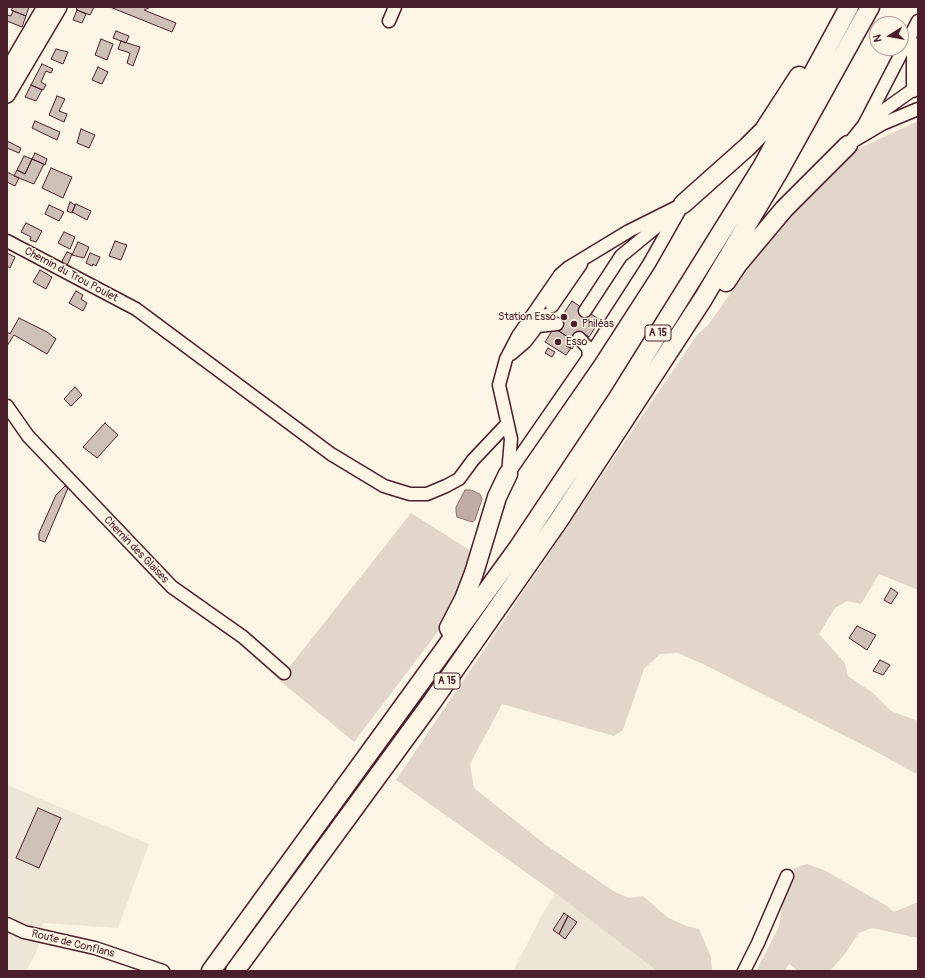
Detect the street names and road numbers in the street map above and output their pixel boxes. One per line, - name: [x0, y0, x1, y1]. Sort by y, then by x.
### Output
- street label: Chemin du Trou Poulet: [22, 245, 120, 305]
- road number: A 15: [645, 325, 671, 341]
- street label: Chemin des Glaises: [101, 514, 171, 586]
- road number: A 15: [434, 673, 460, 689]
- street label: Route de Conflans: [30, 927, 116, 961]

